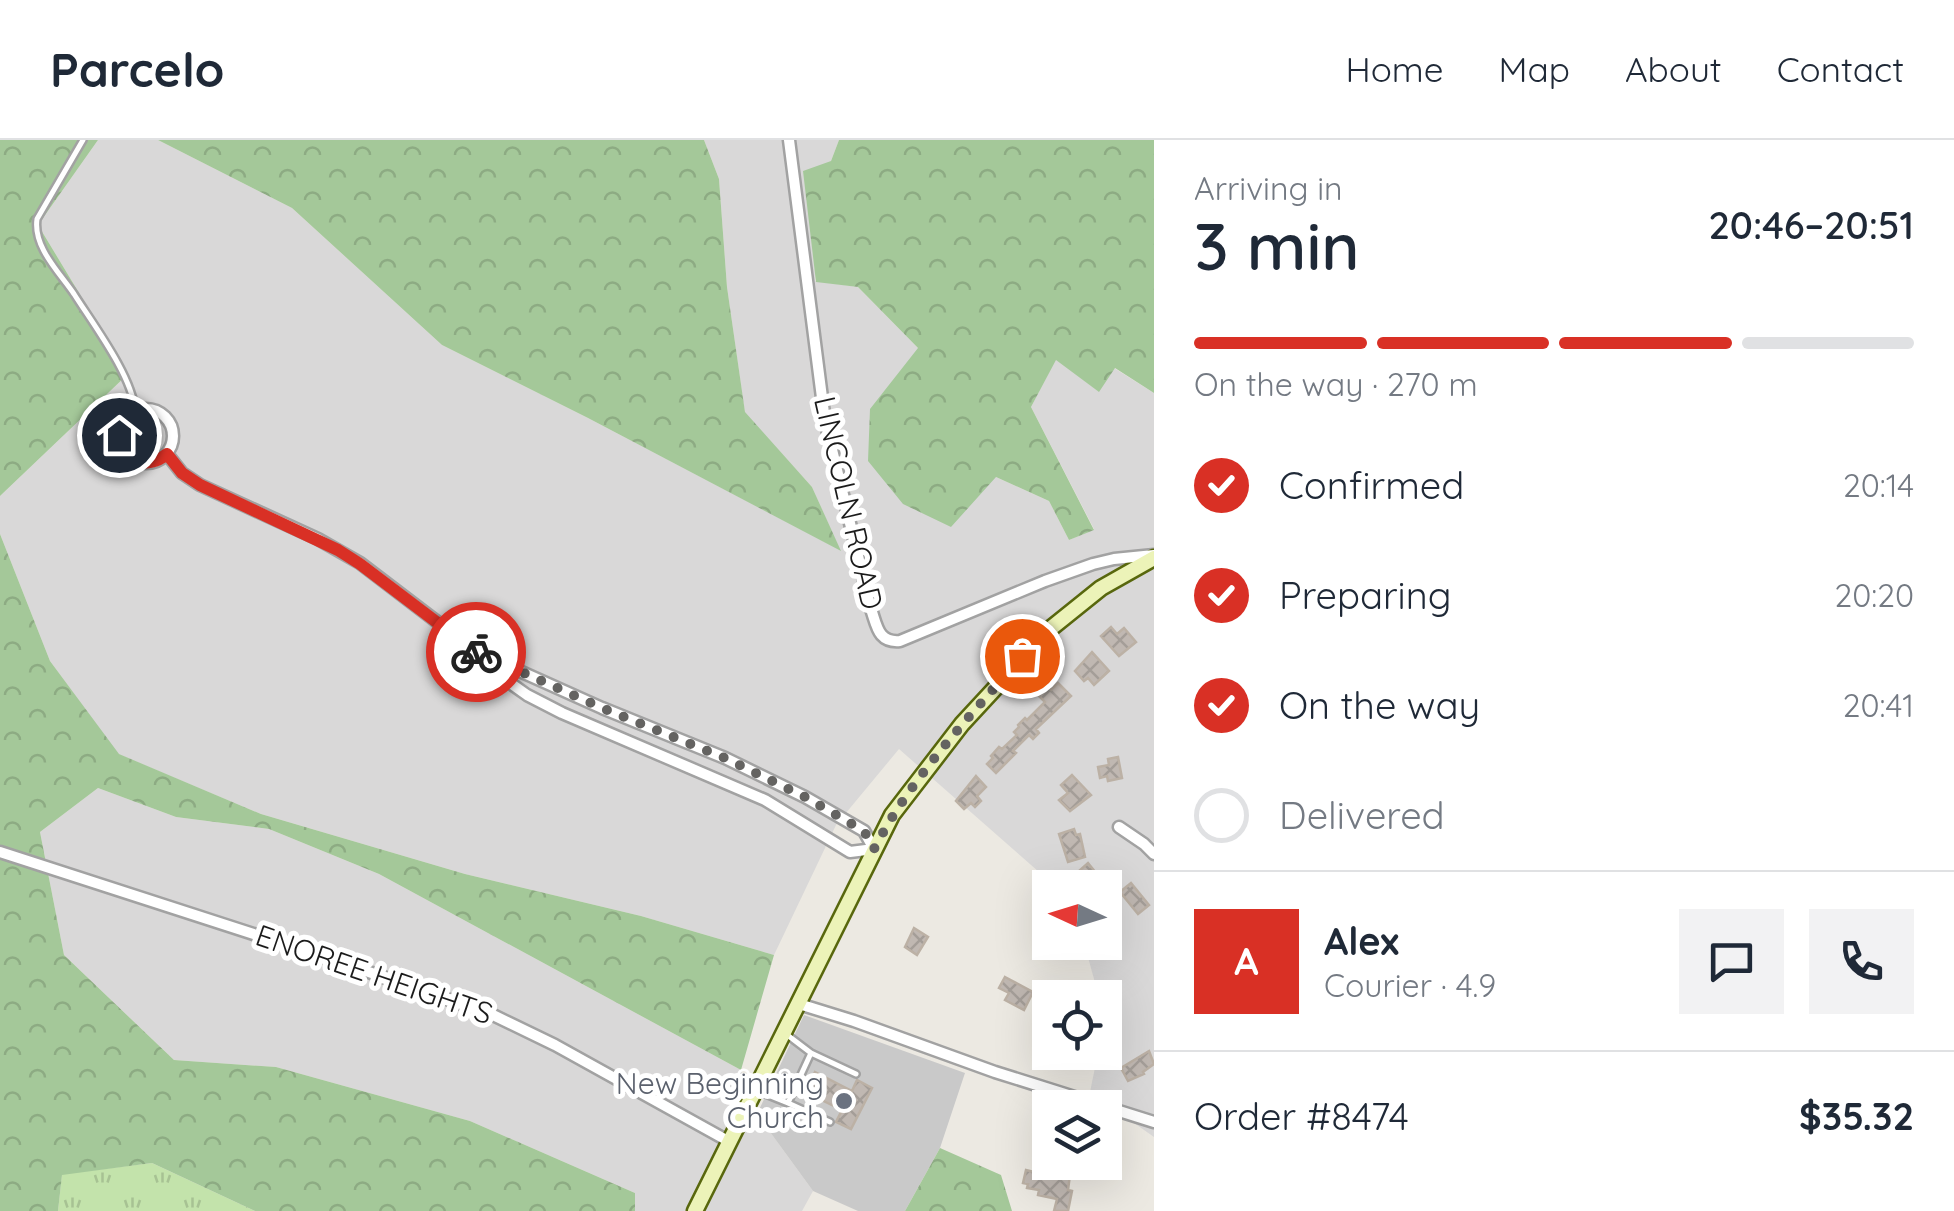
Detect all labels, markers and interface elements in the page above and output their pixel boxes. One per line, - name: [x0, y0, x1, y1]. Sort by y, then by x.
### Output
- text: Parcelo: [50, 39, 224, 99]
- text: Home: [1346, 47, 1444, 91]
- text: Map: [1499, 47, 1570, 91]
- text: About: [1625, 47, 1722, 91]
- text: Contact: [1777, 47, 1904, 91]
- text: Arriving in: [1194, 168, 1343, 208]
- text: 20:46–20:51: [1708, 201, 1914, 249]
- text: 3 min: [1194, 205, 1360, 286]
- text: On the way · 270 m: [1194, 364, 1478, 404]
- pin: [77, 393, 162, 478]
- street label: LINCOLN ROAD: [806, 393, 892, 613]
- icon: home: [92, 408, 147, 463]
- icon: check: [1194, 458, 1249, 513]
- text: Confirmed: [1279, 461, 1464, 509]
- text: 20:14: [1843, 465, 1914, 505]
- icon: check: [1194, 568, 1249, 623]
- text: Preparing: [1279, 571, 1451, 619]
- text: 20:20: [1834, 575, 1914, 615]
- courier: [426, 602, 526, 702]
- pin: [980, 614, 1065, 699]
- icon: bike: [449, 625, 504, 680]
- icon: bag: [995, 629, 1050, 684]
- icon: check: [1194, 678, 1249, 733]
- text: On the way: [1279, 681, 1480, 729]
- text: 20:41: [1843, 685, 1914, 725]
- text: Delivered: [1279, 791, 1445, 839]
- north arrow: [1032, 870, 1122, 960]
- map controls: [1032, 870, 1122, 1180]
- button: chat: [1679, 909, 1784, 1014]
- button: phone: [1809, 909, 1914, 1014]
- street label: ENOREE HEIGHTS: [251, 916, 498, 1032]
- text: Alex: [1324, 917, 1399, 965]
- text: A: [1234, 937, 1259, 985]
- text: Courier · 4.9: [1324, 965, 1496, 1005]
- button: locate: [1032, 980, 1122, 1070]
- place label: New Beginning Church: [616, 1064, 824, 1136]
- marker: New Beginning Church: [833, 1090, 855, 1112]
- button: layers: [1032, 1090, 1122, 1180]
- text: Order #8474: [1194, 1092, 1409, 1140]
- text: $35.32: [1799, 1092, 1914, 1140]

